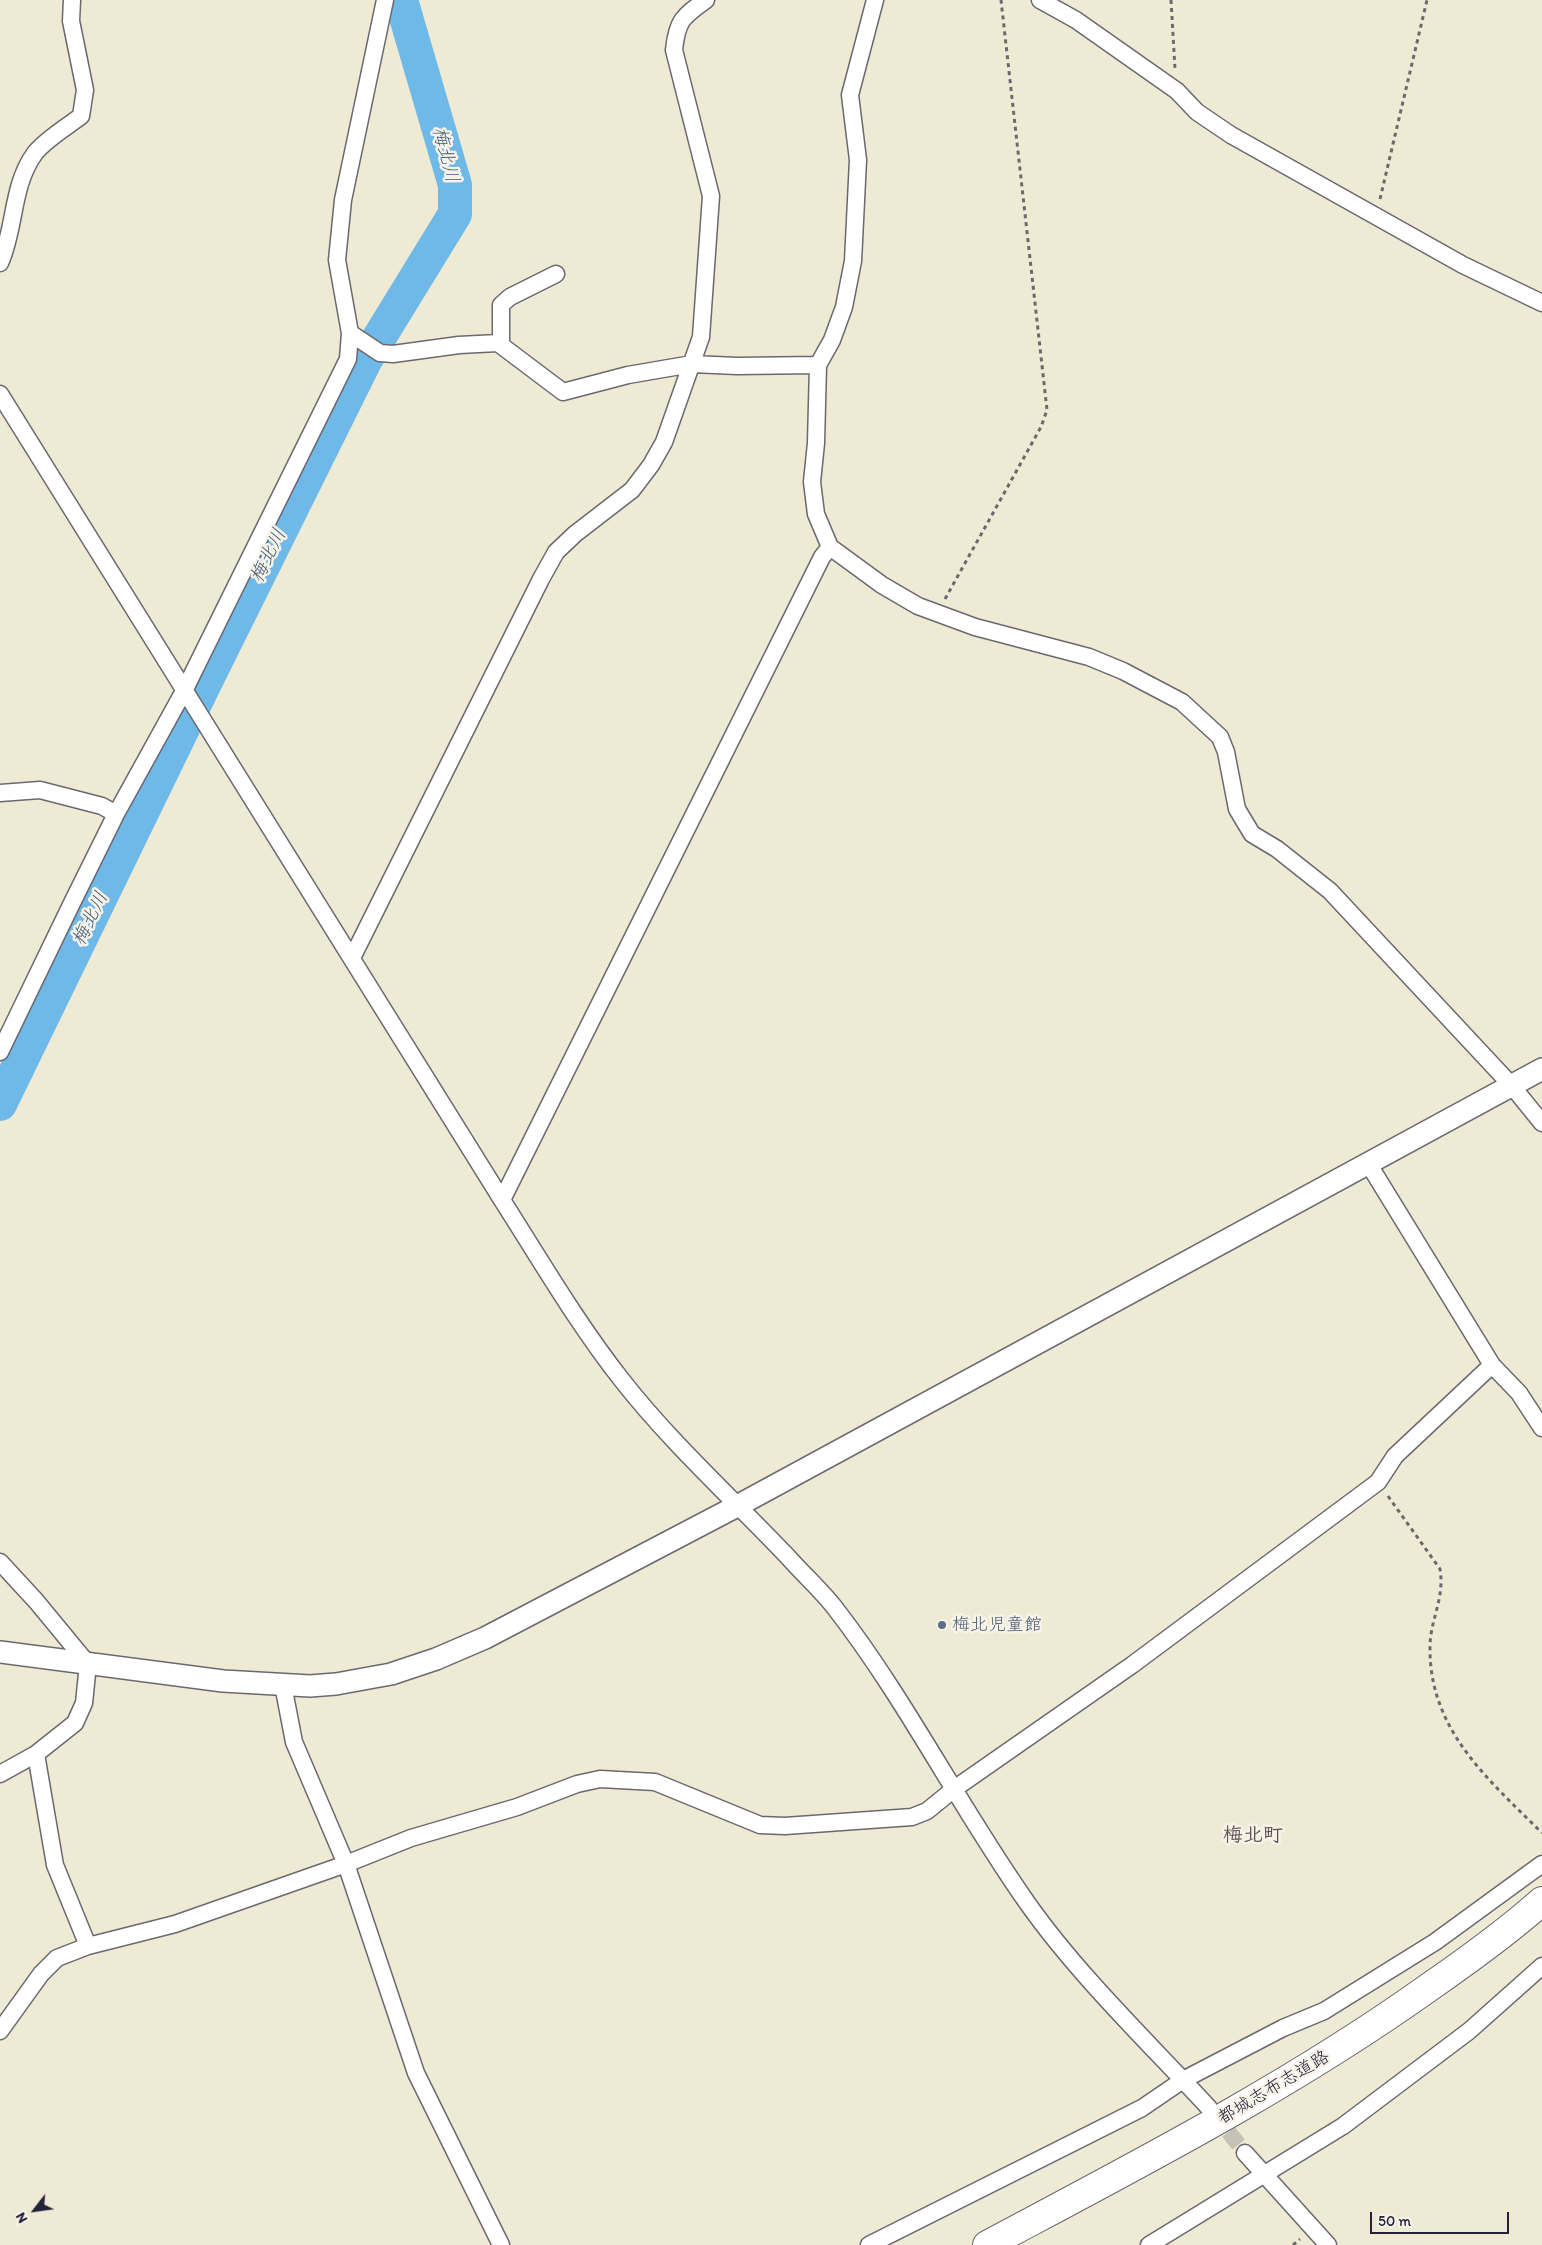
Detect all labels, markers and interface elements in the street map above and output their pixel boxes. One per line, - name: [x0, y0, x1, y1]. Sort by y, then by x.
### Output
- water label: 梅北川: [427, 125, 463, 185]
- water label: 梅北川: [246, 525, 292, 587]
- water label: 梅北川: [68, 888, 114, 950]
- place label: 梅北児童館: [952, 1614, 1042, 1636]
- marker: 梅北児童館: [936, 1619, 948, 1631]
- district label: 梅北町: [1223, 1824, 1283, 1848]
- street label: 都城志布志道路: [1214, 2046, 1334, 2130]
- north arrow: [10, 2185, 60, 2235]
- scale bar: [1372, 2202, 1511, 2234]
- text: N: [12, 2209, 31, 2226]
- text: 50 m: [1378, 2212, 1411, 2230]

